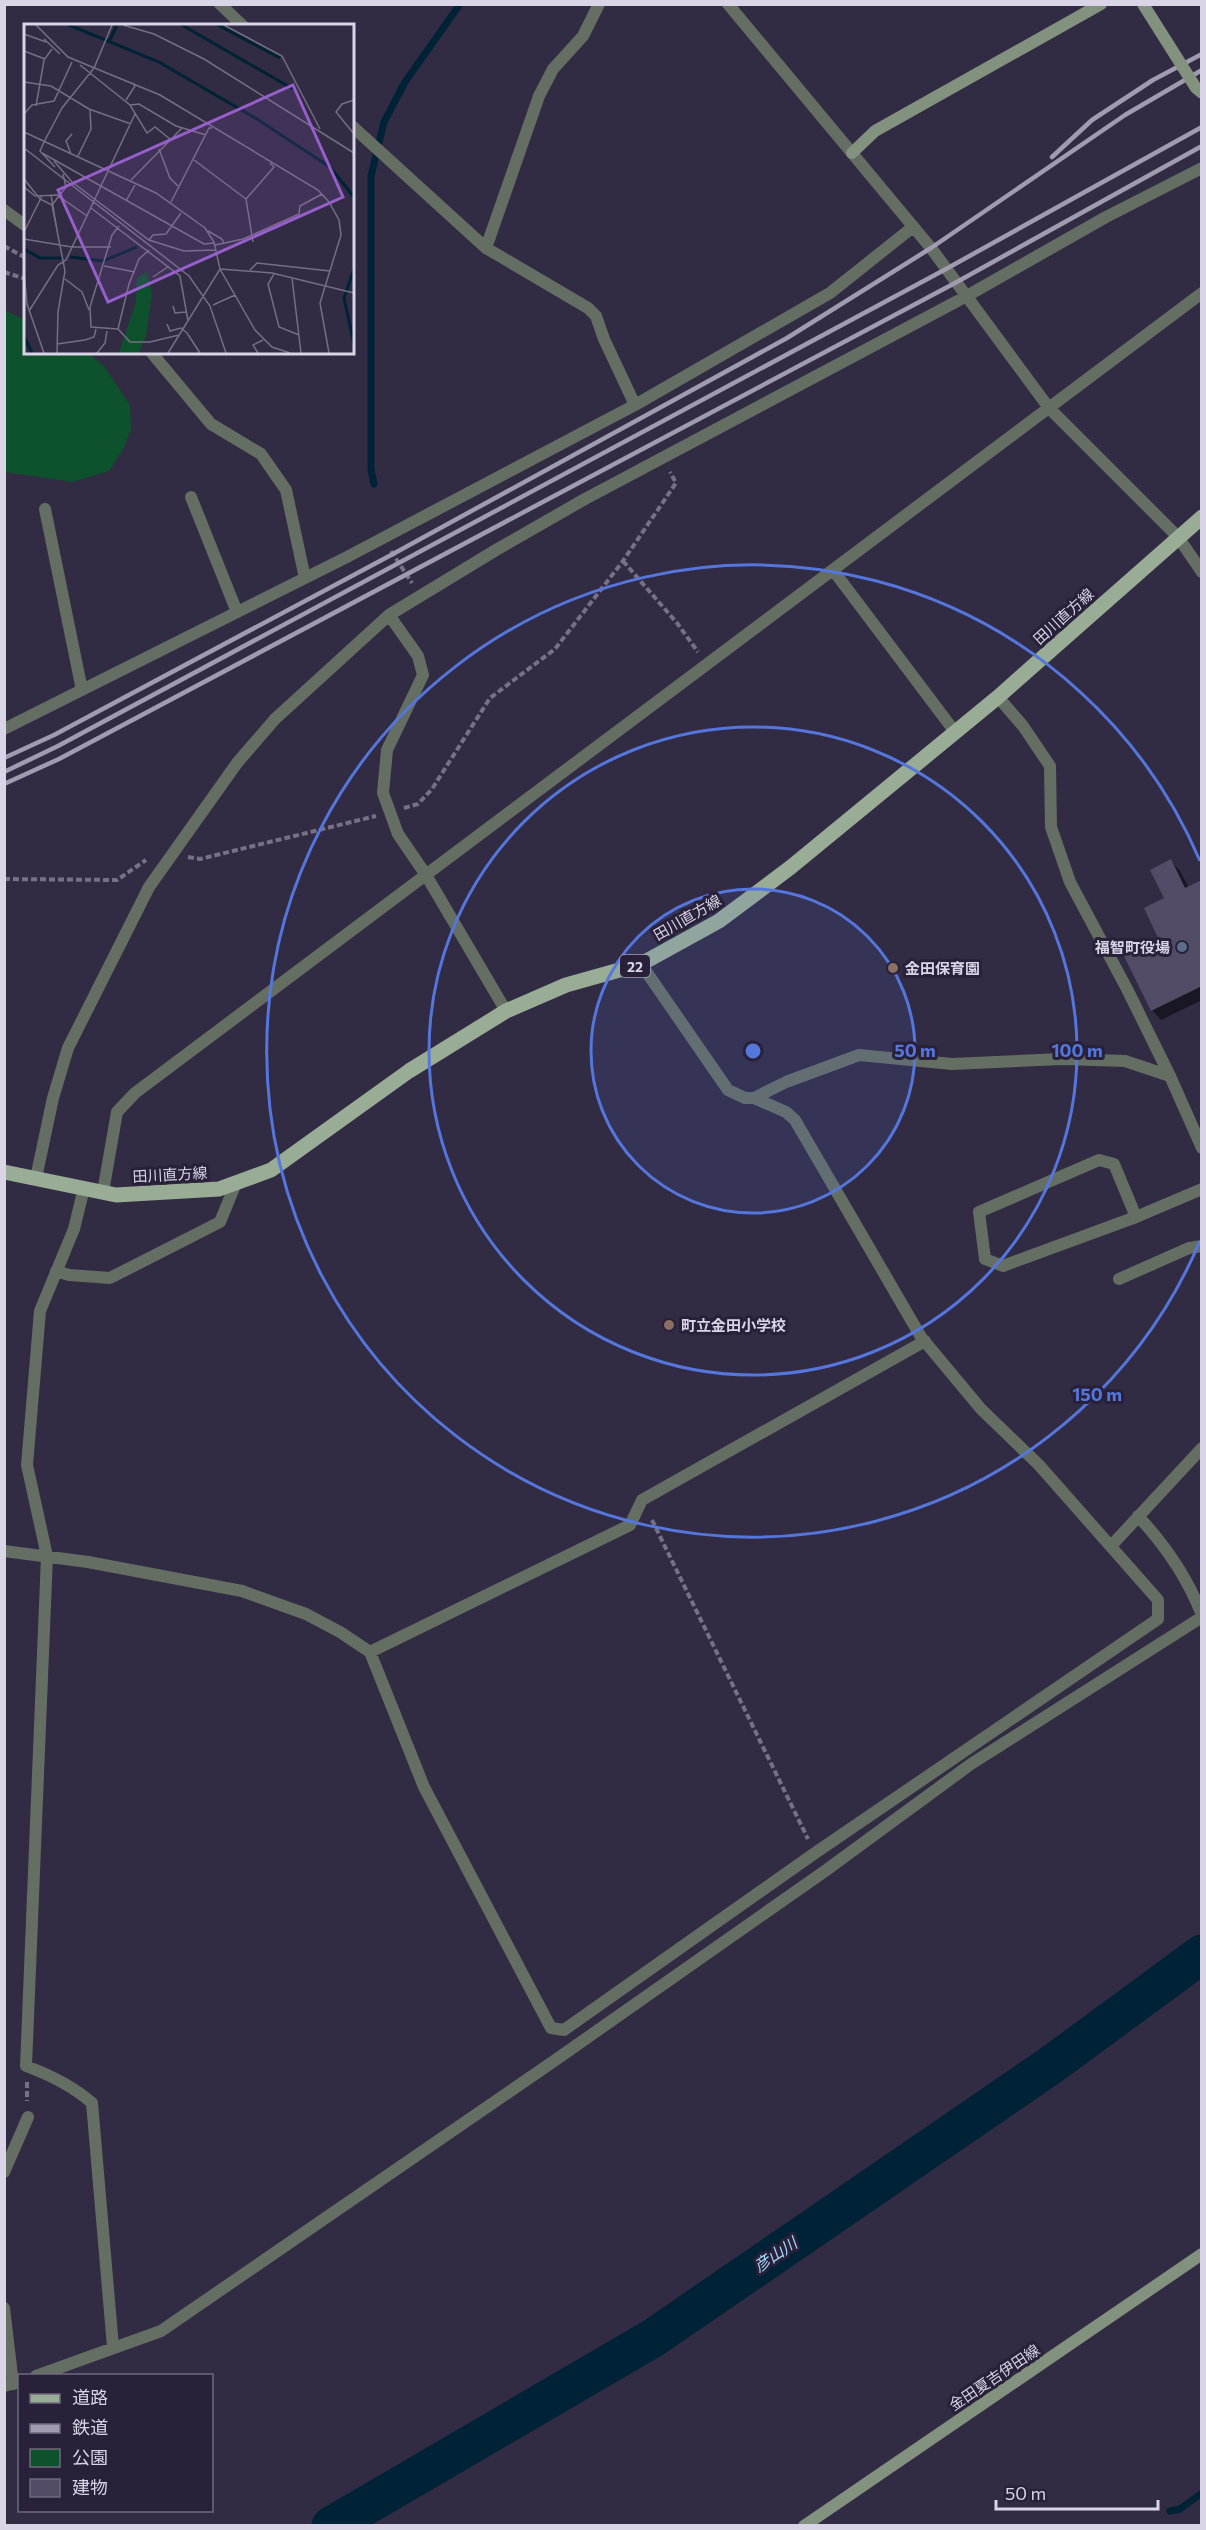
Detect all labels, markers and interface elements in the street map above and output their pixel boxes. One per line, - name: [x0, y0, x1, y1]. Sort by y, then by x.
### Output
- inset map: [24, 24, 354, 354]
- street label: 田川直方線: [1029, 584, 1097, 648]
- street label: 田川直方線: [650, 890, 724, 944]
- place label: 福智町役場: [1094, 938, 1170, 956]
- marker: 福智町役場: [1175, 940, 1189, 954]
- road number: 22: [620, 955, 650, 977]
- place label: 金田保育園: [905, 959, 980, 977]
- marker: 金田保育園: [886, 961, 900, 975]
- text: 50 m: [894, 1039, 936, 1061]
- text: 100 m: [1051, 1039, 1103, 1061]
- centre of rings: [743, 1041, 763, 1061]
- street label: 田川直方線: [132, 1163, 208, 1185]
- place label: 町立金田小学校: [681, 1316, 786, 1334]
- marker: 町立金田小学校: [662, 1318, 676, 1332]
- text: 150 m: [1072, 1383, 1122, 1405]
- water label: 彦山川: [750, 2232, 802, 2275]
- street label: 金田夏吉伊田線: [945, 2340, 1043, 2414]
- legend: [18, 2374, 213, 2512]
- text: 道路: [72, 2386, 108, 2408]
- text: 鉄道: [72, 2416, 108, 2438]
- text: 公園: [72, 2446, 108, 2468]
- scale bar: [996, 2473, 1158, 2511]
- text: 建物: [72, 2476, 108, 2498]
- text: 50 m: [1005, 2482, 1046, 2504]

